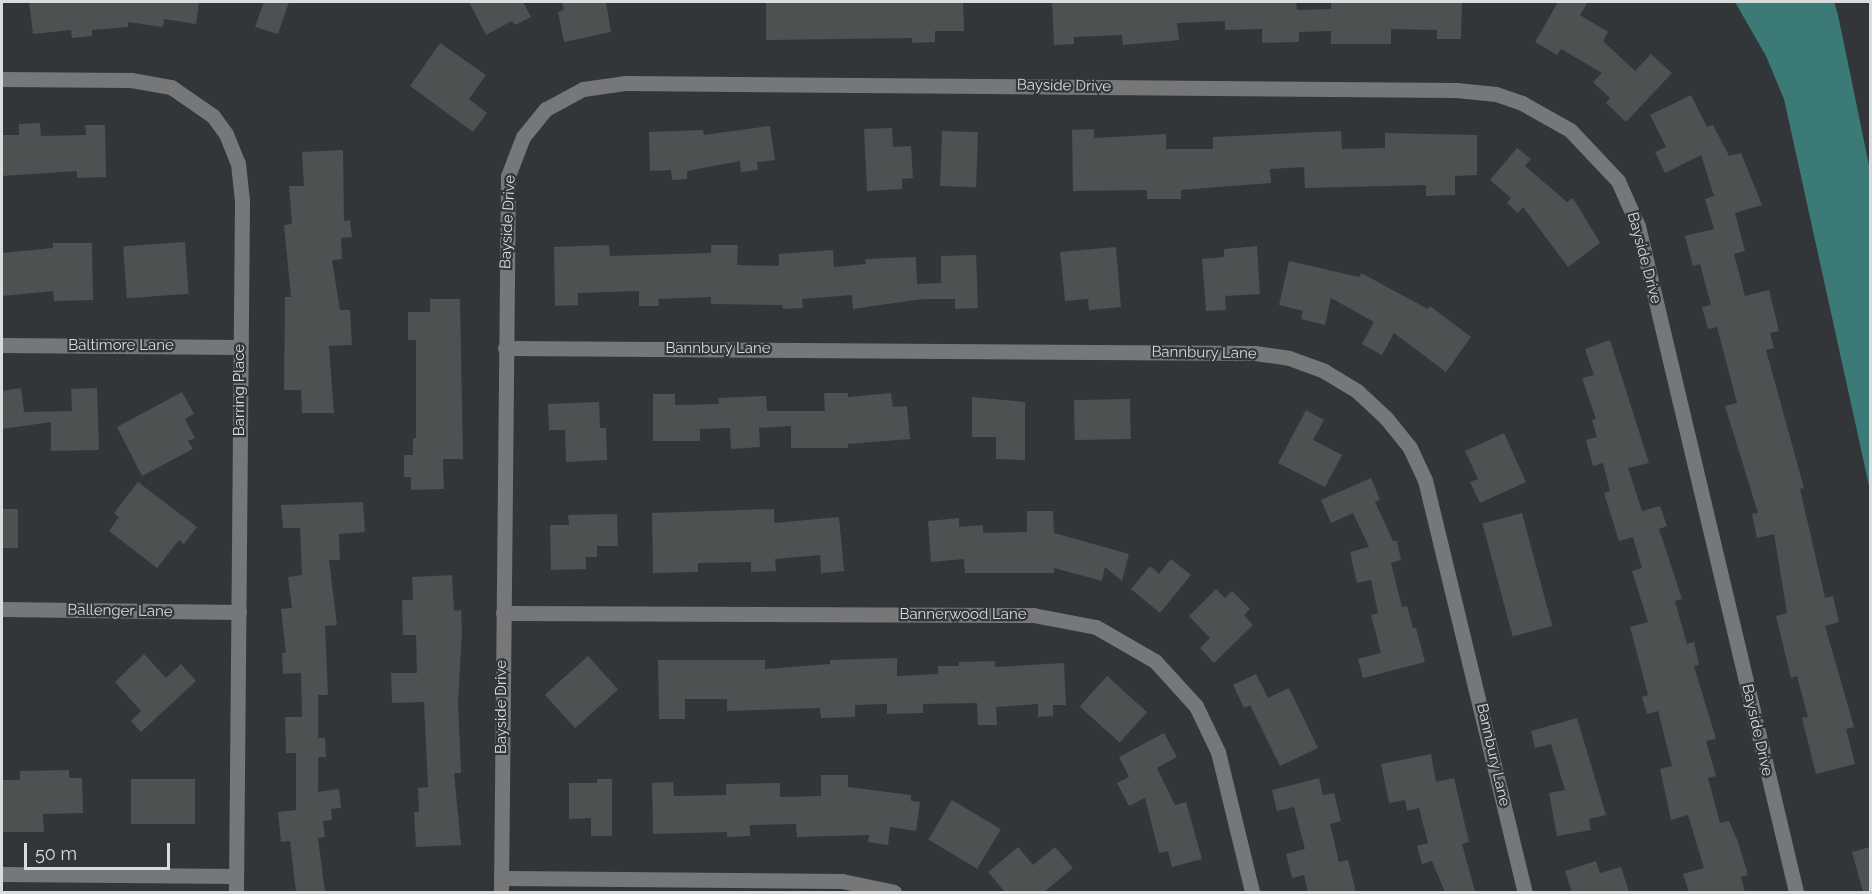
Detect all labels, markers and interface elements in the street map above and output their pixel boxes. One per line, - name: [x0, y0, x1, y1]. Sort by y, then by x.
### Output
- street label: Bayside Drive: [1017, 76, 1111, 96]
- street label: Bayside Drive: [497, 175, 519, 269]
- street label: Bayside Drive: [1623, 210, 1665, 306]
- street label: Baltimore Lane: [68, 337, 174, 355]
- street label: Bannbury Lane: [665, 340, 771, 358]
- street label: Bannbury Lane: [1151, 343, 1257, 363]
- street label: Barring Place: [231, 344, 249, 436]
- street label: Ballenger Lane: [67, 601, 173, 621]
- street label: Bannerwood Lane: [899, 606, 1027, 624]
- street label: Bayside Drive: [493, 660, 511, 754]
- street label: Bayside Drive: [1738, 682, 1776, 778]
- street label: Bannbury Lane: [1472, 702, 1514, 808]
- scale bar: [27, 831, 172, 869]
- text: 50 m: [35, 843, 77, 864]

